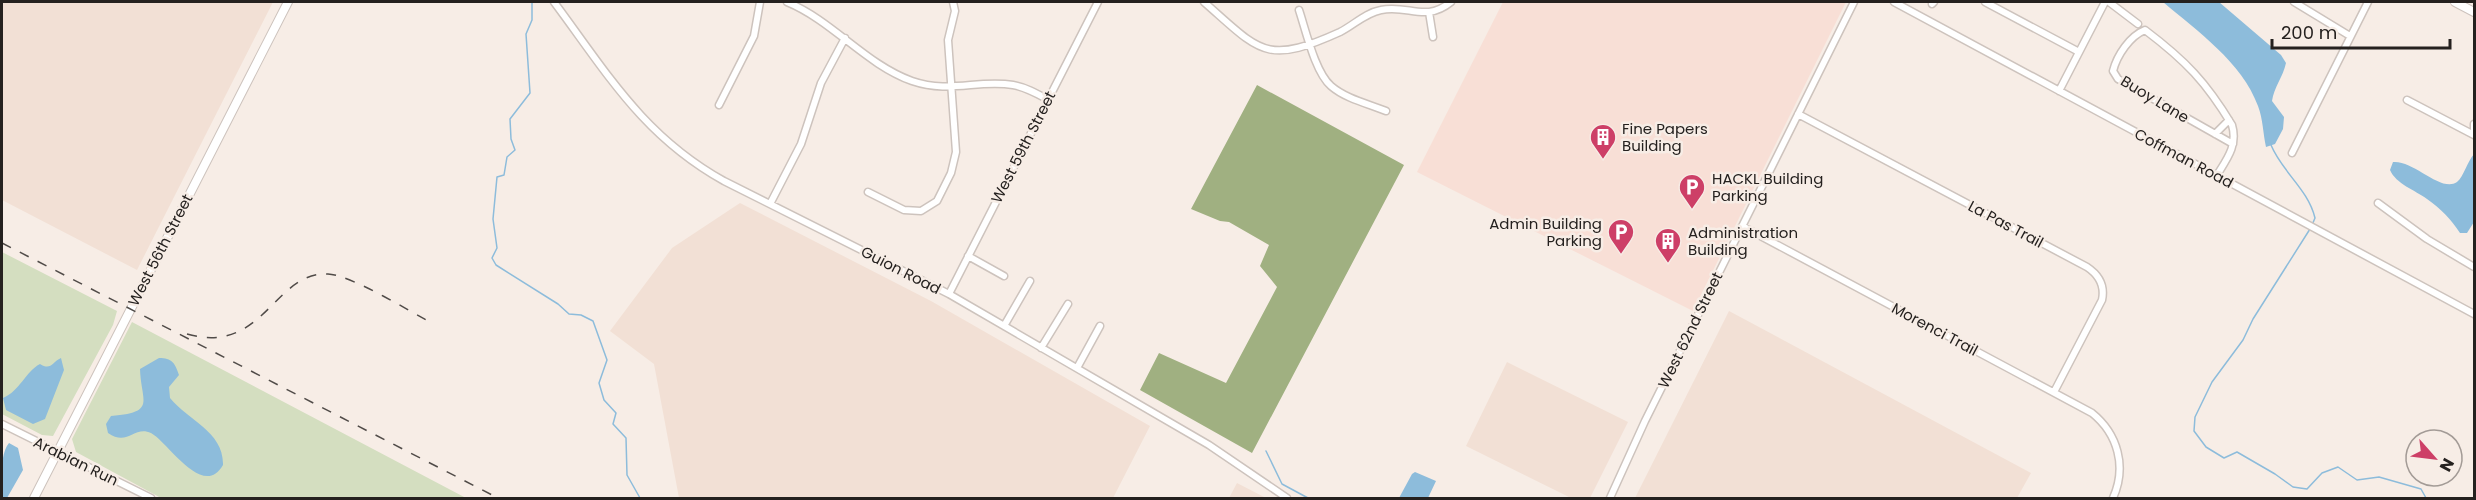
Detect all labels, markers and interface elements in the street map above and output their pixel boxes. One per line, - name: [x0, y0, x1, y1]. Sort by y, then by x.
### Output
- scale bar: [2272, 12, 2450, 50]
- text: 200 m: [2281, 20, 2337, 45]
- street label: Buoy Lane: [2117, 70, 2193, 128]
- street label: West 59th Street: [986, 87, 1060, 207]
- place label: Fine Papers Building: [1622, 118, 1708, 156]
- building icon: Fine Papers Building: [1588, 122, 1618, 160]
- street label: Coffman Road: [2131, 123, 2237, 193]
- place label: HACKL Building Parking: [1712, 168, 1823, 206]
- parking icon: HACKL Building Parking: [1677, 172, 1707, 210]
- street label: West 56th Street: [123, 190, 197, 310]
- street label: La Pas Trail: [1965, 195, 2047, 253]
- place label: Admin Building Parking: [1489, 213, 1602, 251]
- parking icon: Admin Building Parking: [1606, 217, 1636, 255]
- place label: Administration Building: [1688, 222, 1798, 260]
- building icon: Administration Building: [1653, 226, 1683, 264]
- street label: Guion Road: [857, 241, 945, 299]
- street label: West 62nd Street: [1653, 268, 1727, 392]
- street label: Morenci Trail: [1888, 297, 1982, 361]
- north arrow: [2404, 428, 2464, 488]
- street label: Arabian Run: [30, 431, 122, 491]
- text: N: [2434, 454, 2460, 476]

